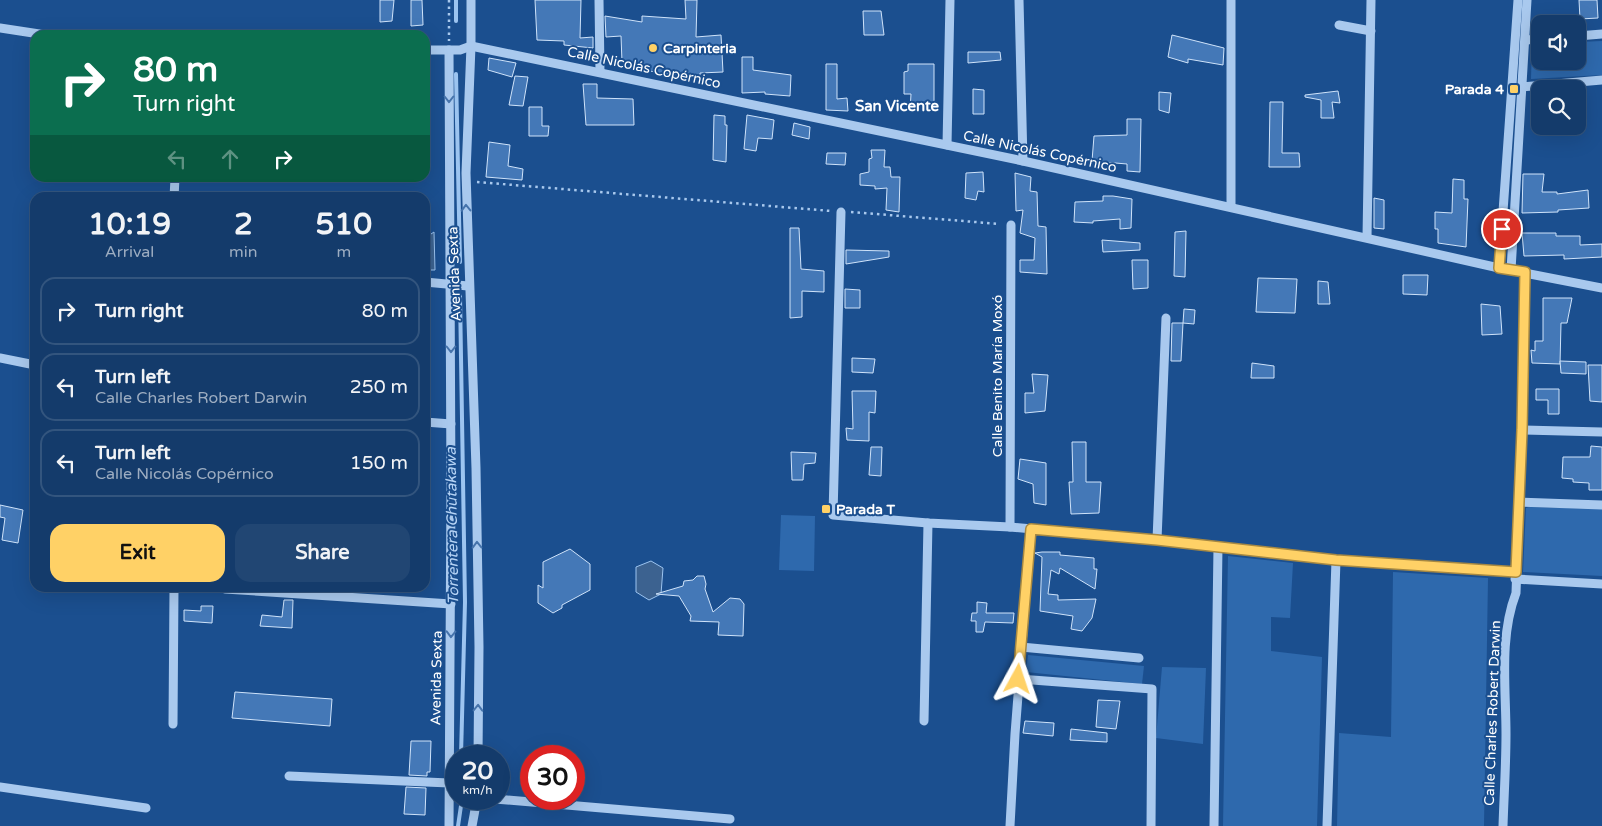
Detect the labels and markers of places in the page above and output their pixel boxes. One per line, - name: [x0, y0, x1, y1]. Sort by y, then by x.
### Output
- place label: Carpinteria: [663, 40, 737, 57]
- marker: Carpinteria: [647, 42, 659, 54]
- place label: Parada 4: [1445, 81, 1504, 98]
- marker: Parada 4: [1508, 83, 1520, 95]
- pin: [1481, 208, 1523, 250]
- place label: Parada T: [836, 501, 895, 518]
- marker: Parada T: [820, 503, 832, 515]

